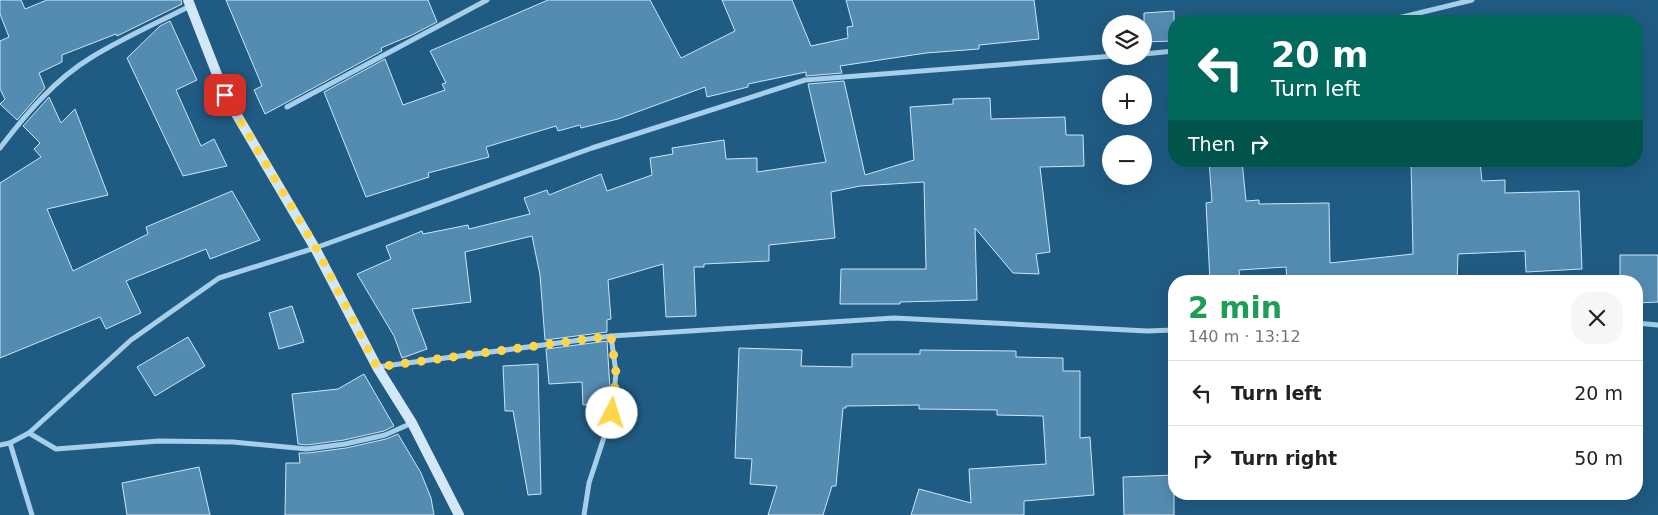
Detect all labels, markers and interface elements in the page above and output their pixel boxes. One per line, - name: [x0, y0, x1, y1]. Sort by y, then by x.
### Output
- map controls: [1102, 15, 1152, 185]
- button: layers: [1102, 15, 1152, 65]
- icon: left: [1188, 35, 1253, 100]
- text: 20 m: [1271, 35, 1368, 75]
- pin: [204, 74, 246, 116]
- button: +: [1102, 75, 1152, 125]
- text: Turn left: [1271, 76, 1360, 101]
- icon: arrive: [211, 81, 239, 109]
- icon: right: [1245, 130, 1273, 158]
- text: Then: [1188, 133, 1235, 155]
- button: −: [1102, 135, 1152, 185]
- text: 2 min: [1188, 290, 1282, 325]
- button: close: [1571, 292, 1623, 344]
- text: 140 m · 13:12: [1188, 327, 1301, 346]
- icon: left: [1188, 379, 1216, 407]
- text: Turn left: [1231, 382, 1322, 404]
- text: 20 m: [1574, 382, 1623, 404]
- position arrow: [585, 386, 637, 438]
- icon: right: [1188, 444, 1216, 472]
- text: Turn right: [1231, 447, 1337, 469]
- text: 50 m: [1574, 447, 1623, 469]

